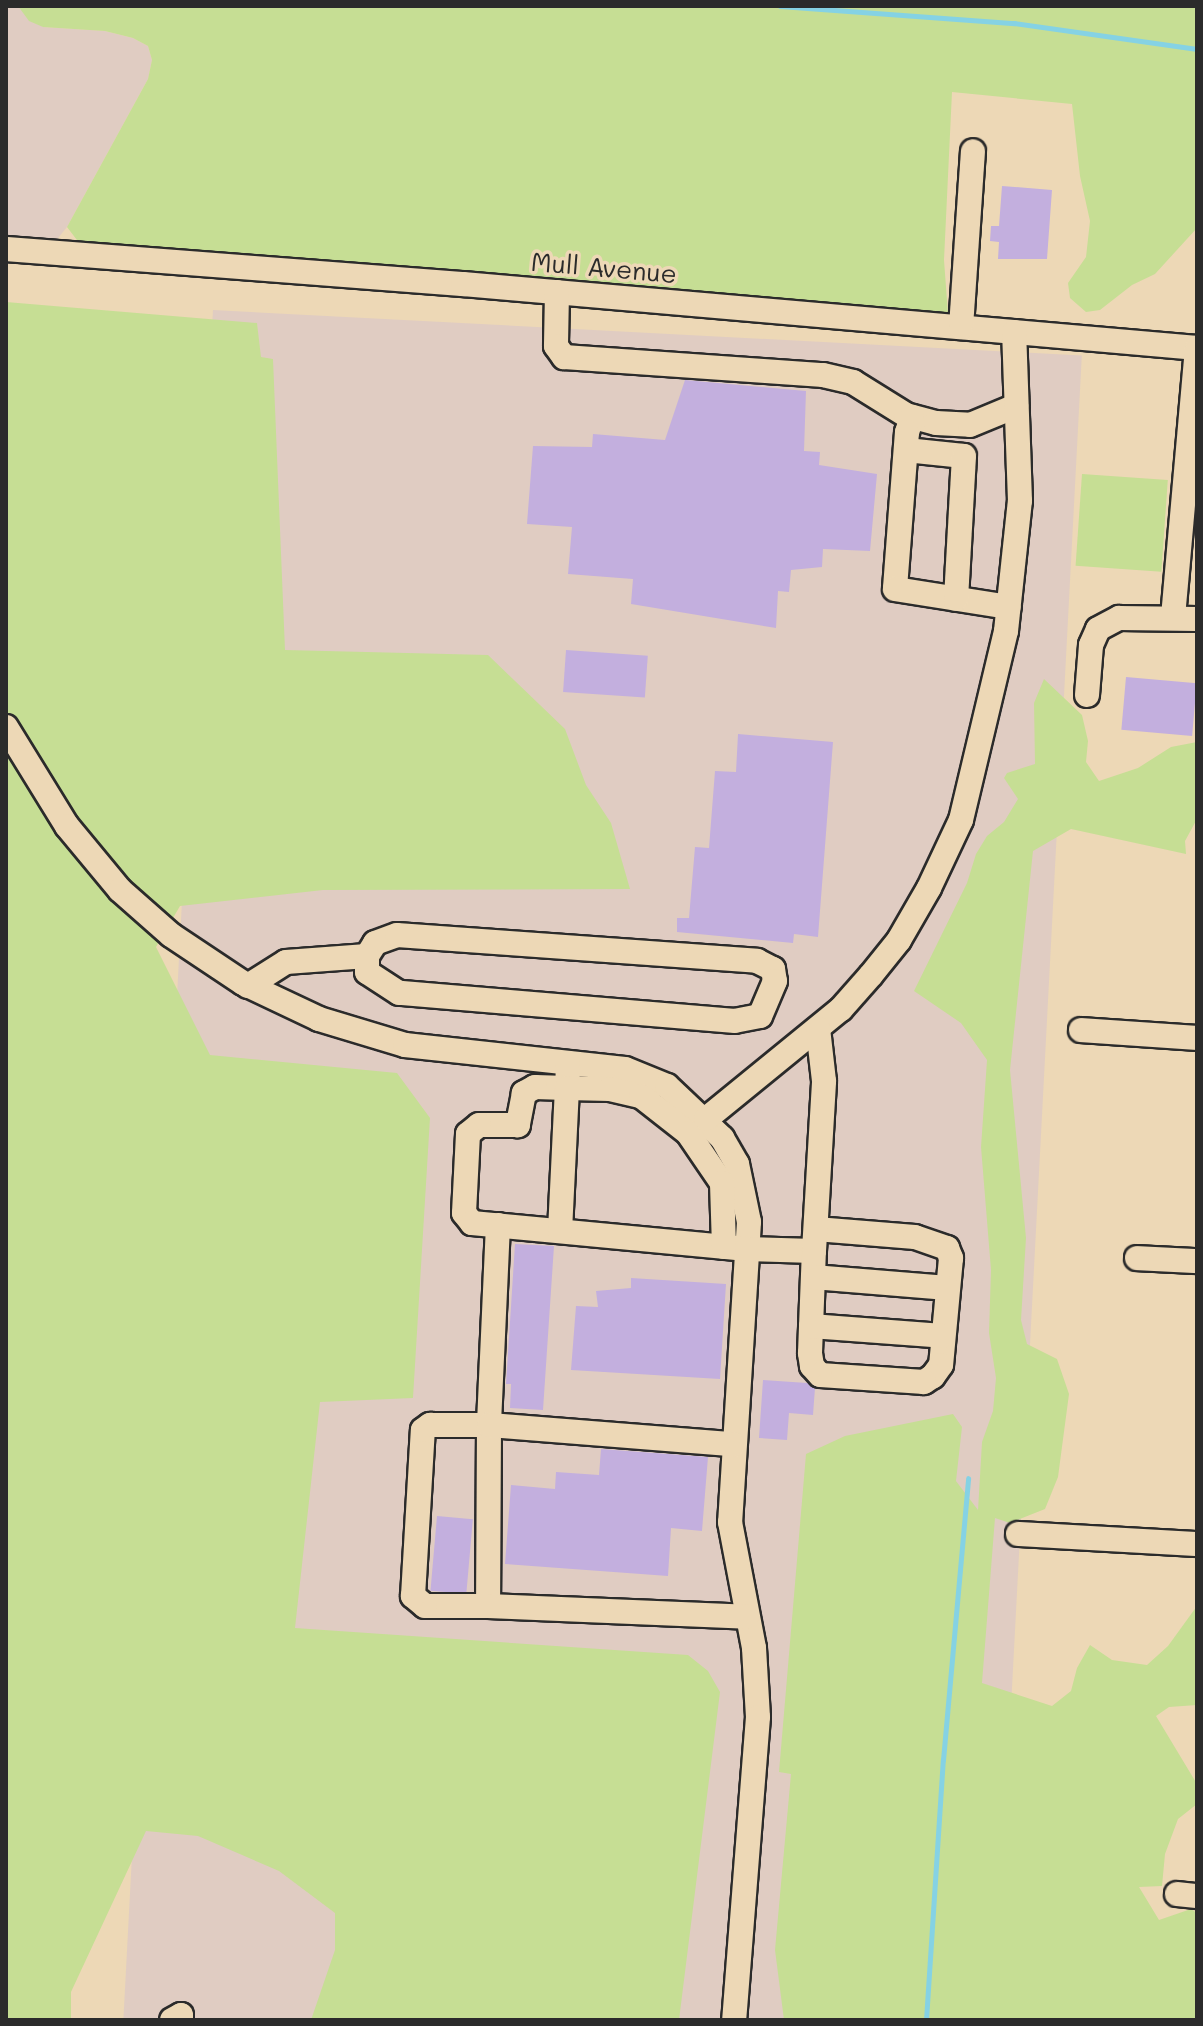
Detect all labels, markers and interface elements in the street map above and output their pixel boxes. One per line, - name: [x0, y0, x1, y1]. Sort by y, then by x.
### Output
- street label: Mull Avenue: [530, 246, 678, 290]

